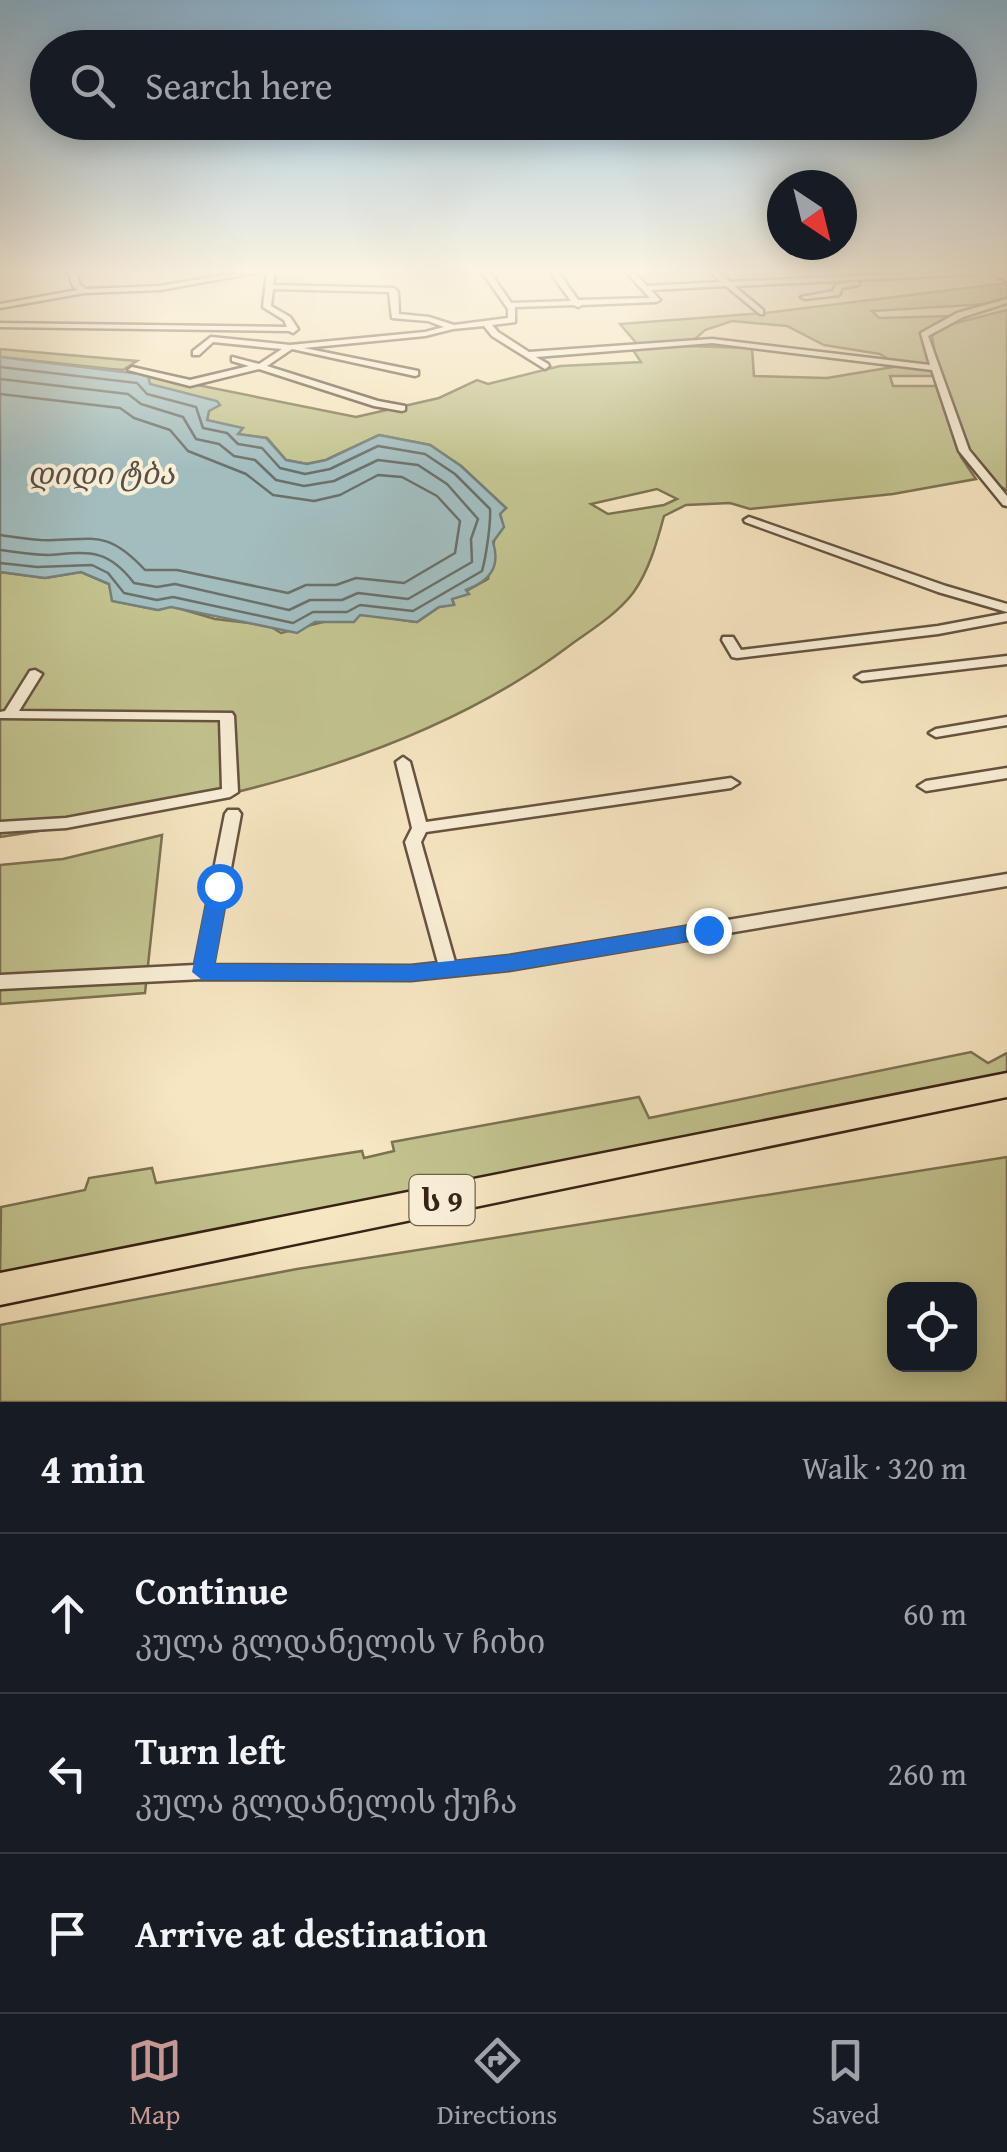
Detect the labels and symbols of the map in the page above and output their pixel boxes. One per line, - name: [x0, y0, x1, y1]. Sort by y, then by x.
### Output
- north arrow: [767, 170, 857, 260]
- water label: დიდი ტბა: [27, 451, 176, 495]
- route start: [197, 864, 243, 910]
- route end: [686, 908, 732, 954]
- road number: ს 9: [410, 1175, 474, 1225]

